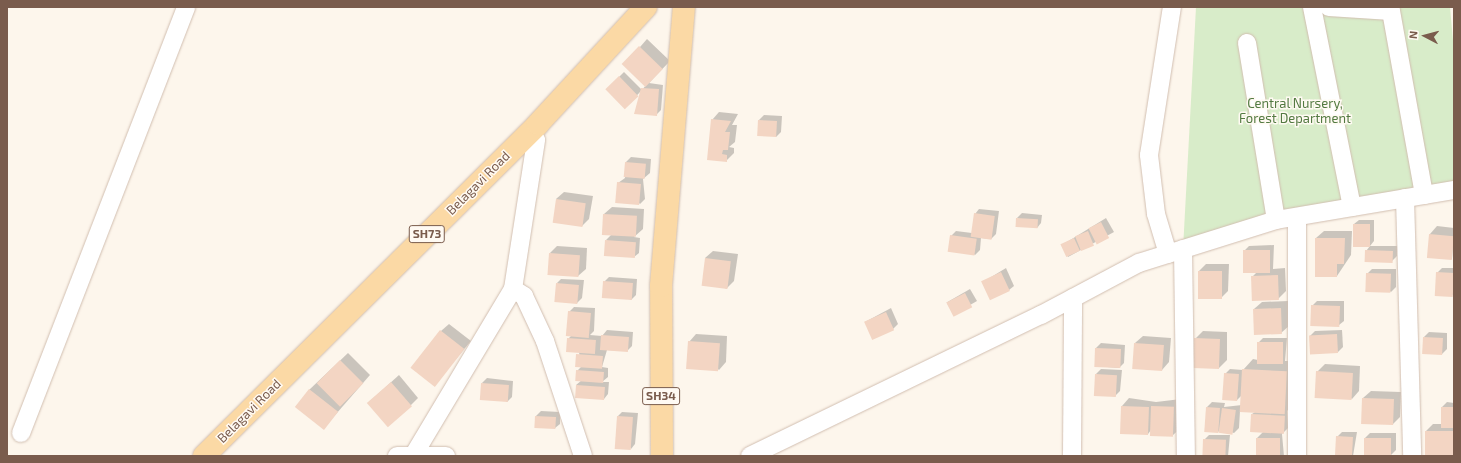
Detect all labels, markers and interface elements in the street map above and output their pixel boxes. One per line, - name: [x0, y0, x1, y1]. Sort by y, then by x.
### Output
- north arrow: [1405, 16, 1445, 56]
- text: N: [1406, 30, 1419, 39]
- park label: Central Nursery, Forest Department: [1239, 96, 1351, 127]
- street label: Belagavi Road: [443, 148, 513, 218]
- road number: SH73: [408, 224, 446, 244]
- street label: Belagavi Road: [214, 376, 284, 446]
- road number: SH34: [642, 386, 680, 406]

